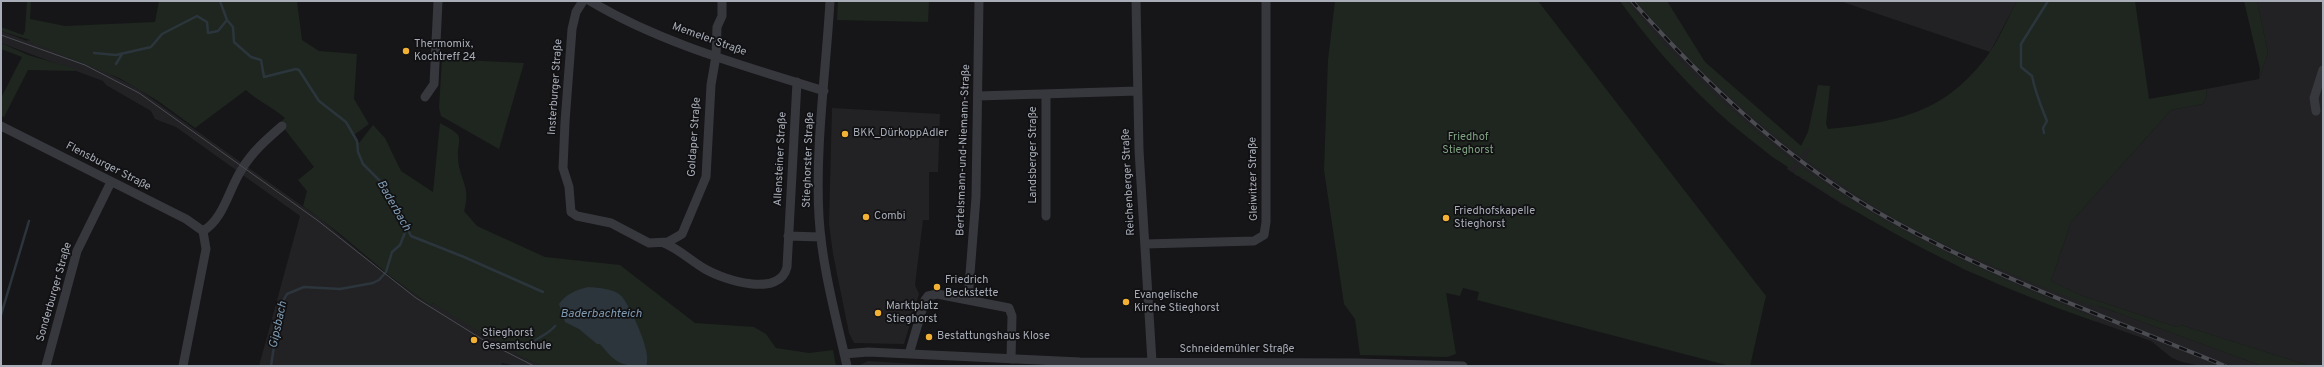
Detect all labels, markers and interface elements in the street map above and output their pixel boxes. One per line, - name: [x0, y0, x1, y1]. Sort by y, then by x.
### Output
- street label: Memeler Straße: [670, 20, 748, 60]
- place label: Thermomix, Kochtreff 24: [414, 38, 476, 64]
- street label: Insterburger Straße: [546, 39, 566, 135]
- marker: Thermomix, Kochtreff 24: [401, 46, 411, 56]
- street label: Bertelsmann-und-Niemann-Straße: [954, 64, 974, 236]
- street label: Goldaper Straße: [686, 97, 704, 177]
- street label: Landsberger Straße: [1027, 106, 1041, 204]
- street label: Allensteiner Straße: [772, 111, 790, 207]
- street label: Stieghorster Straße: [801, 112, 817, 208]
- place label: BKK_DürkoppAdler: [853, 127, 949, 141]
- street label: Reichenberger Straße: [1120, 128, 1138, 236]
- marker: BKK_DürkoppAdler: [840, 129, 850, 139]
- park label: Friedhof Stieghorst: [1442, 131, 1494, 157]
- street label: Gleiwitzer Straße: [1247, 137, 1261, 221]
- street label: Flensburger Straße: [63, 140, 153, 194]
- water label: Baderbach: [373, 178, 413, 234]
- place label: Friedhofskapelle Stieghorst: [1454, 205, 1535, 231]
- place label: Combi: [874, 210, 906, 224]
- marker: Combi: [861, 212, 871, 222]
- marker: Friedhofskapelle Stieghorst: [1441, 213, 1451, 223]
- street label: Sonderburger Straße: [34, 241, 76, 343]
- place label: Friedrich Beckstette: [945, 274, 998, 300]
- marker: Friedrich Beckstette: [932, 282, 942, 292]
- place label: Evangelische Kirche Stieghorst: [1134, 289, 1220, 315]
- marker: Evangelische Kirche Stieghorst: [1121, 297, 1131, 307]
- water label: Gipsbach: [267, 300, 291, 350]
- place label: Marktplatz Stieghorst: [886, 300, 938, 326]
- water label: Baderbachteich: [560, 308, 642, 322]
- marker: Marktplatz Stieghorst: [873, 308, 883, 318]
- place label: Stieghorst Gesamtschule: [482, 327, 551, 353]
- place label: Bestattungshaus Klose: [937, 330, 1050, 344]
- marker: Bestattungshaus Klose: [924, 332, 934, 342]
- marker: Stieghorst Gesamtschule: [469, 335, 479, 345]
- street label: Schneidemühler Straße: [1179, 343, 1295, 357]

